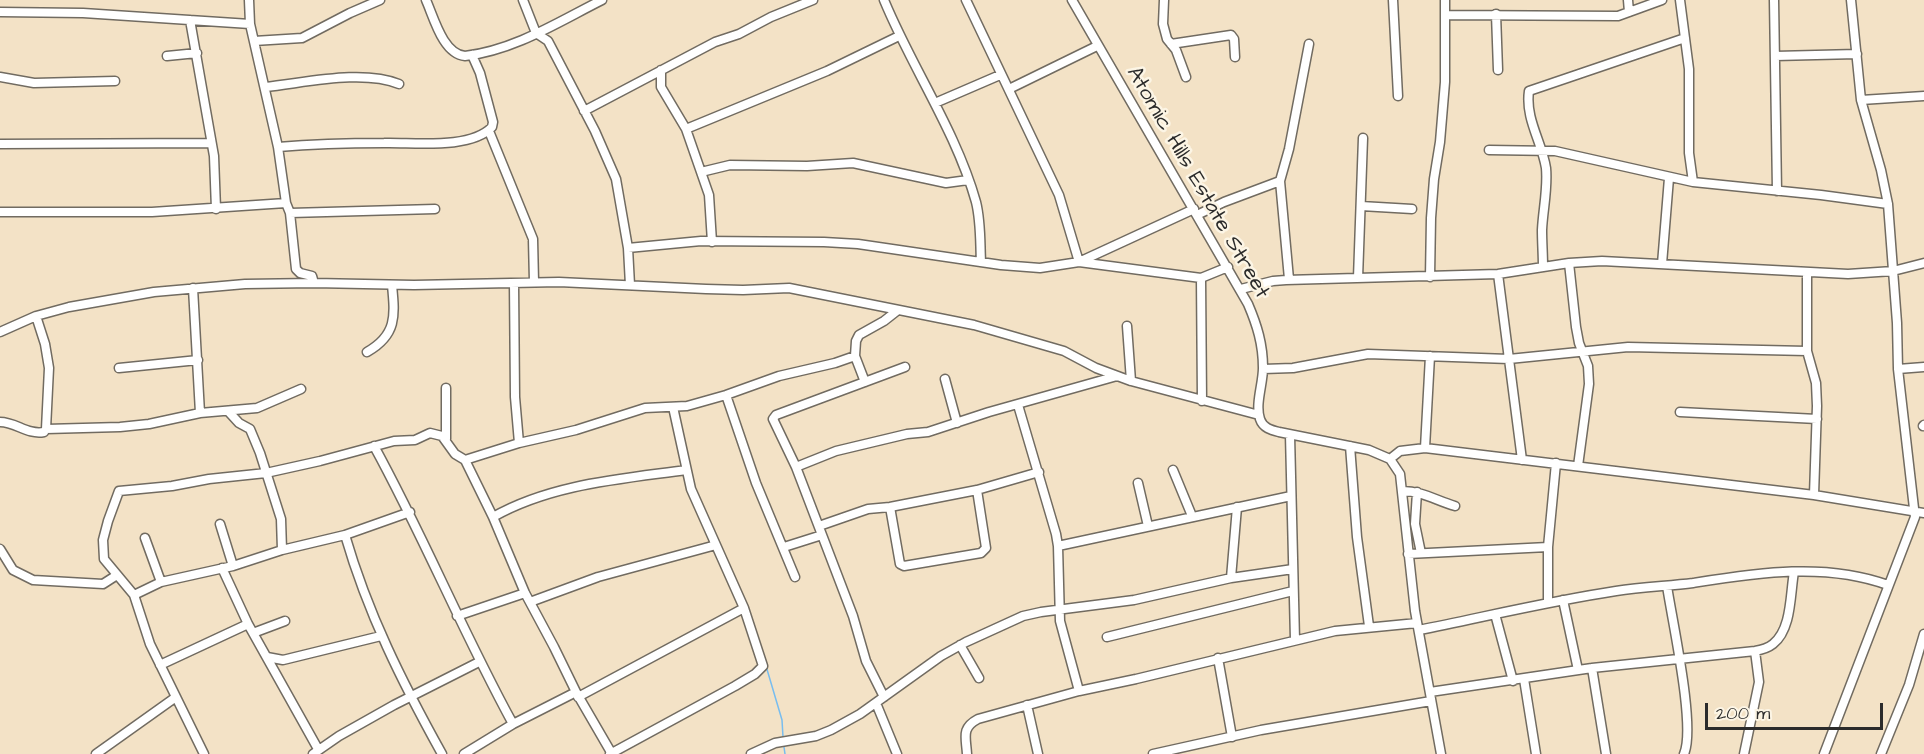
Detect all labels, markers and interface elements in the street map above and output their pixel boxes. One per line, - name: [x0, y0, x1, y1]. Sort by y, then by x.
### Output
- street label: Atomic Hills Estate Street: [1120, 62, 1274, 304]
- scale bar: [1708, 691, 1886, 729]
- text: 200 m: [1716, 701, 1770, 726]

